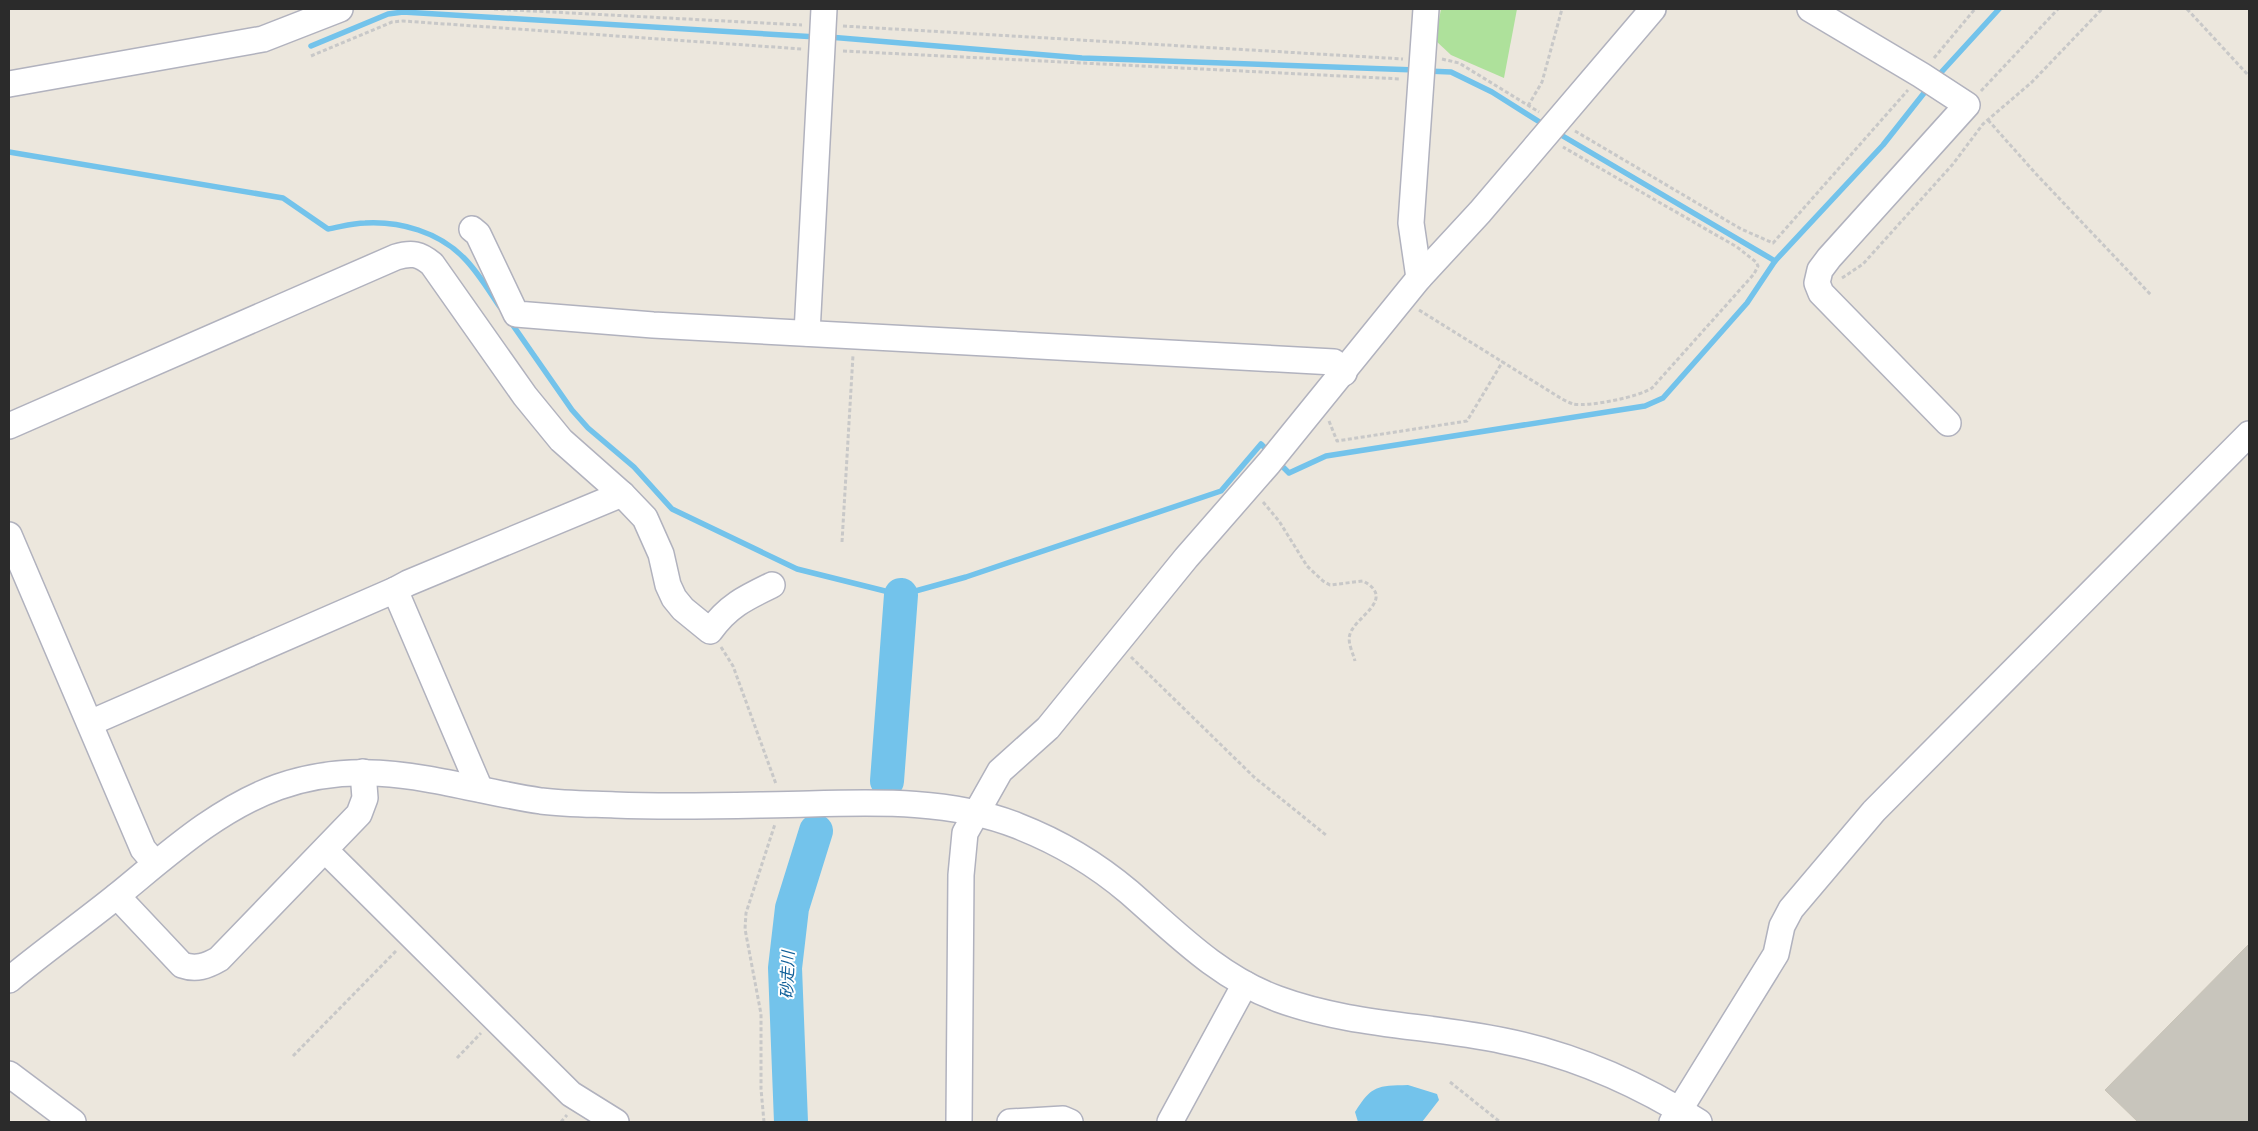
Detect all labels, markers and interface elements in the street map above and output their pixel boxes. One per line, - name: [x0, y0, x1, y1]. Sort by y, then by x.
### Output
- water label: 砂走川: [776, 949, 799, 999]

